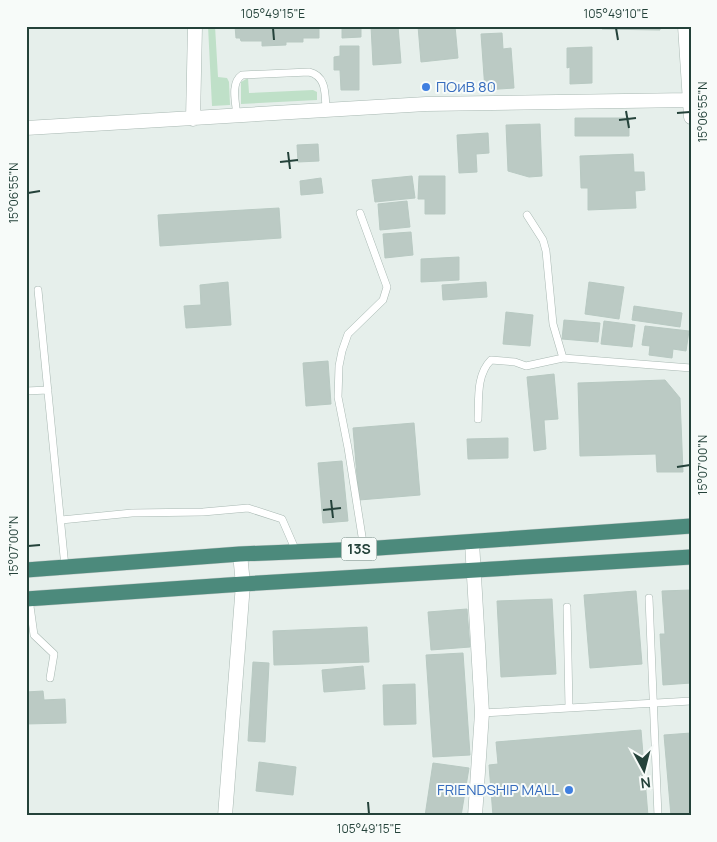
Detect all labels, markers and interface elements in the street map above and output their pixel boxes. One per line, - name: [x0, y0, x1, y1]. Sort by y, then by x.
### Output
- text: 105°49'15"E: [241, 5, 305, 22]
- text: 105°49'10"E: [584, 5, 649, 22]
- place label: ПОиВ 80: [436, 76, 496, 97]
- marker: ПОиВ 80: [420, 81, 432, 93]
- text: 15°06'55"N: [694, 81, 711, 143]
- text: 15°06'55"N: [5, 162, 22, 224]
- text: 15°07'00"N: [694, 435, 711, 495]
- text: 15°07'00"N: [5, 516, 22, 576]
- road number: 13S: [342, 538, 376, 560]
- north arrow: [620, 744, 670, 794]
- text: N: [639, 773, 652, 793]
- place label: FRIENDSHIP MALL: [437, 779, 559, 800]
- marker: FRIENDSHIP MALL: [563, 784, 575, 796]
- text: 105°49'15"E: [337, 820, 401, 837]

